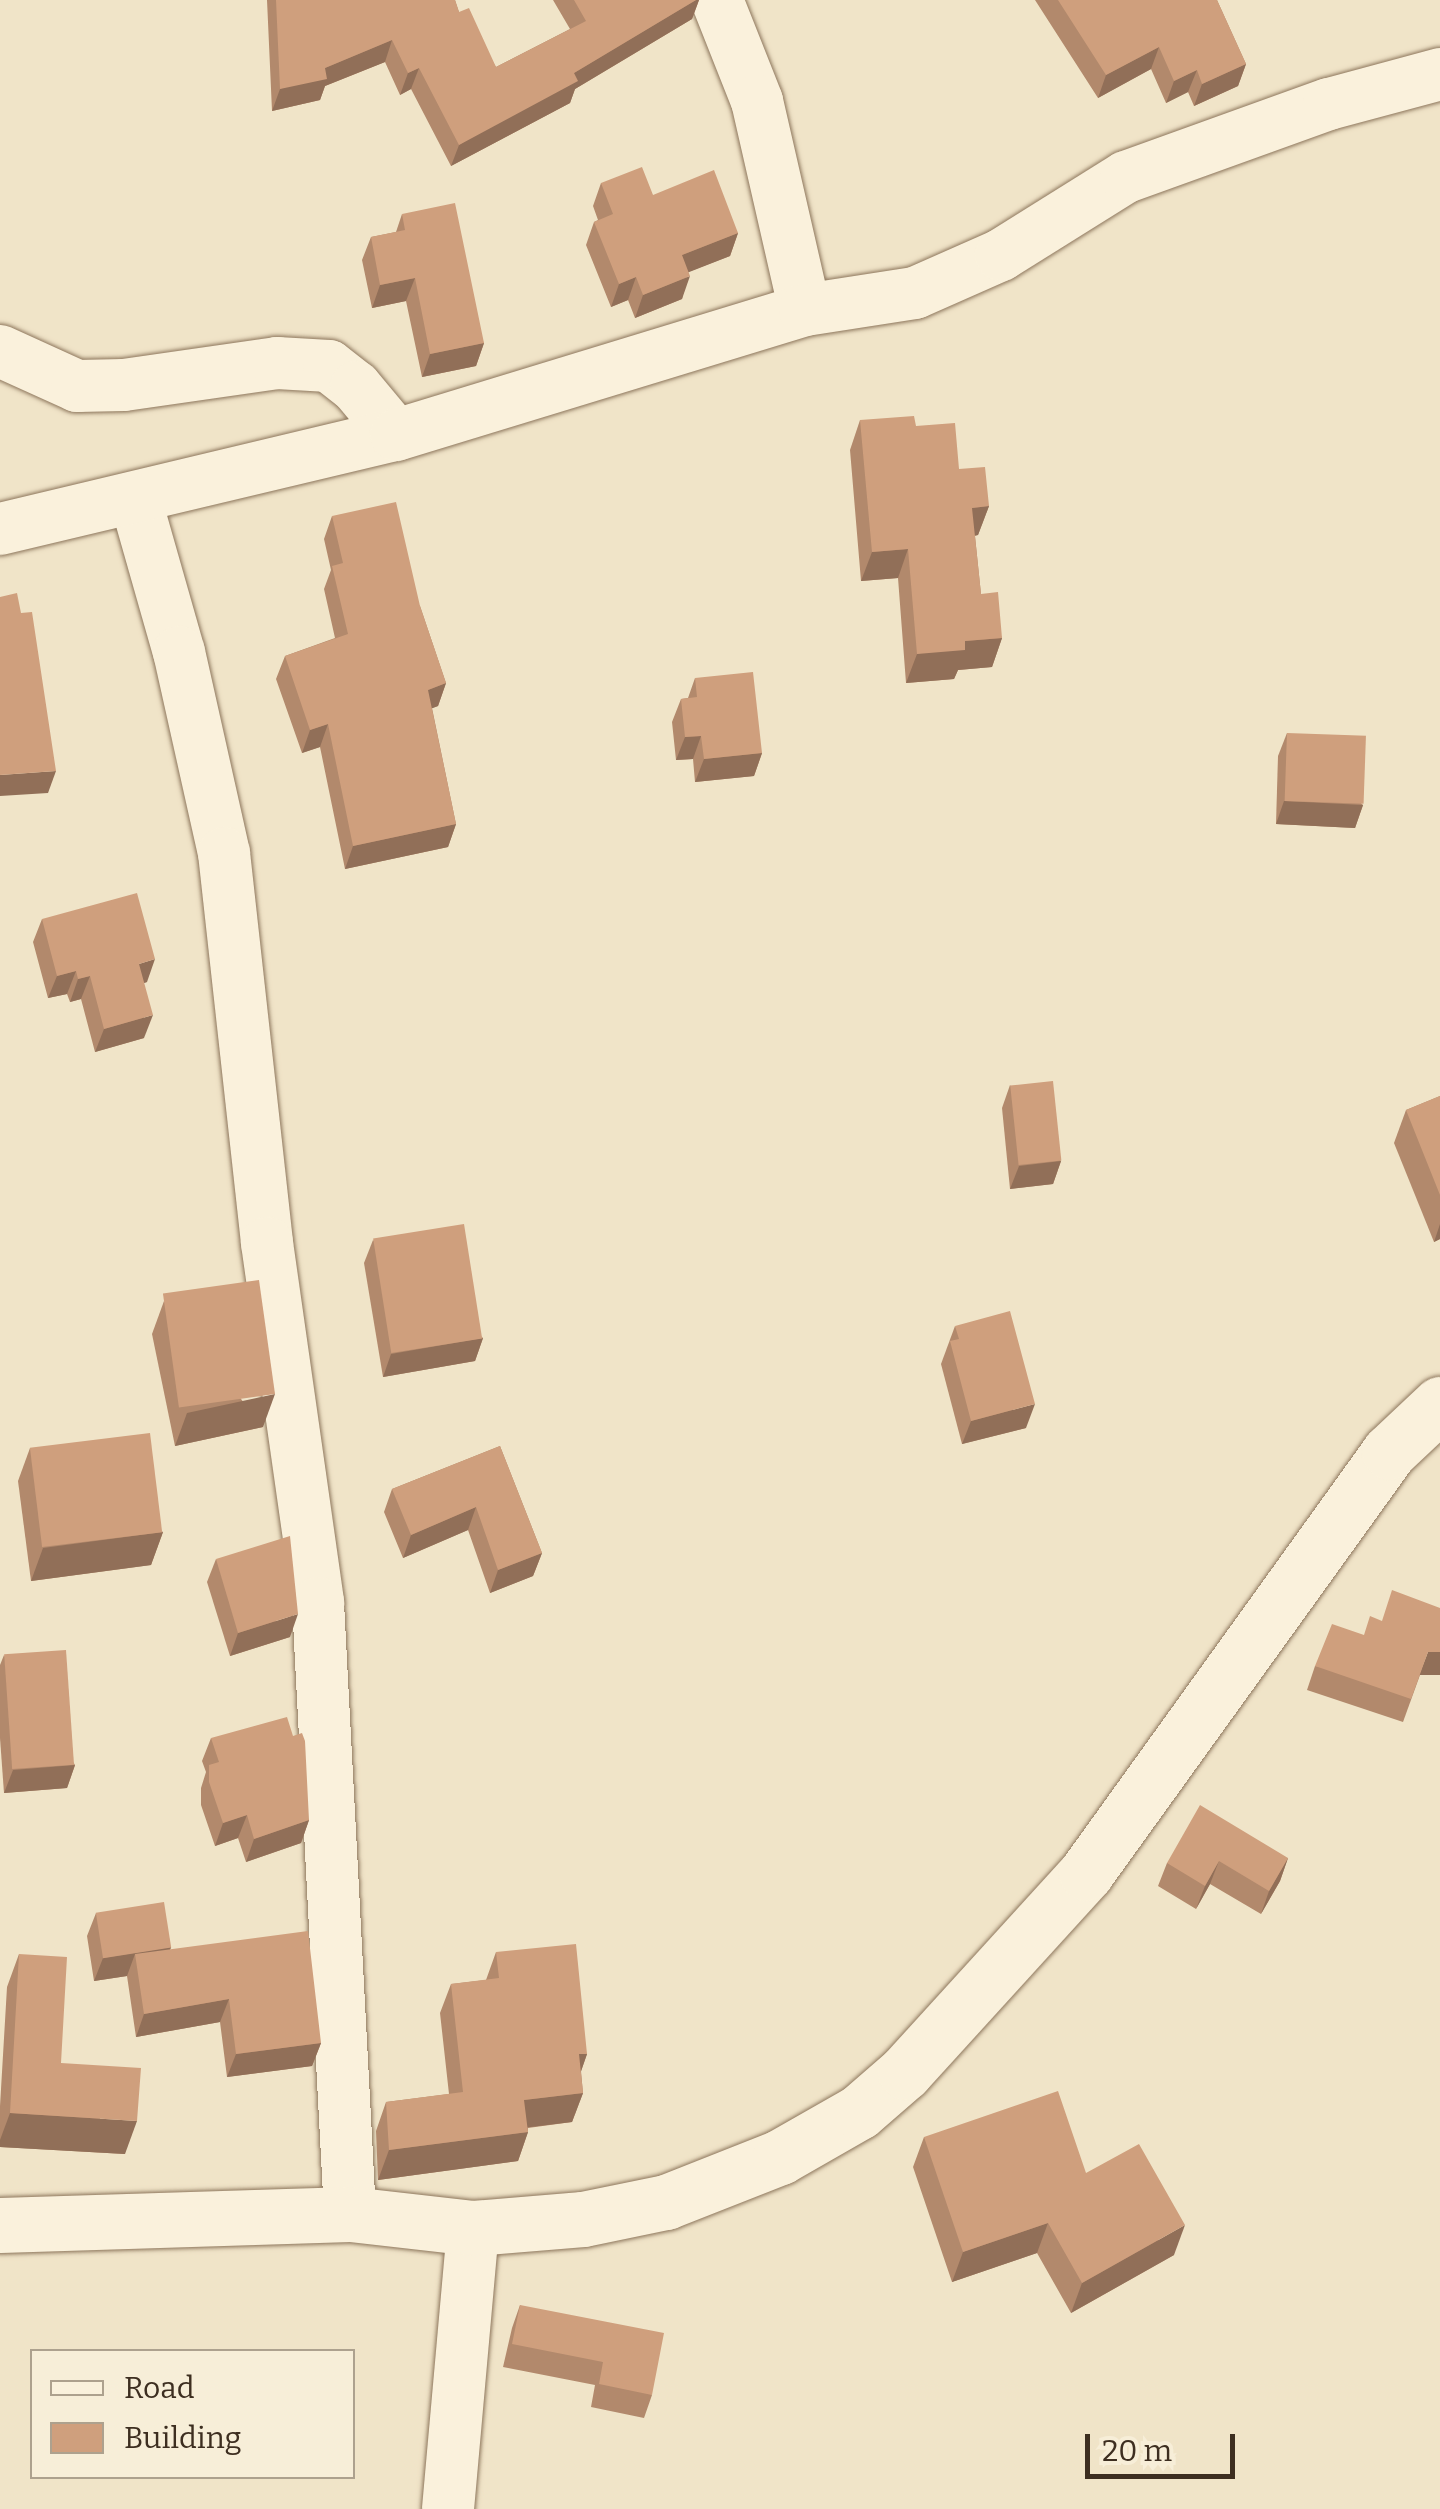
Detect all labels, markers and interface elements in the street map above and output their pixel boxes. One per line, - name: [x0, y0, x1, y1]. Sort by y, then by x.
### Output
- legend: [30, 2349, 355, 2479]
- text: Road: [124, 2370, 195, 2406]
- scale bar: [1090, 2414, 1240, 2476]
- text: Building: [124, 2420, 242, 2456]
- text: 20 m: [1102, 2433, 1172, 2469]

